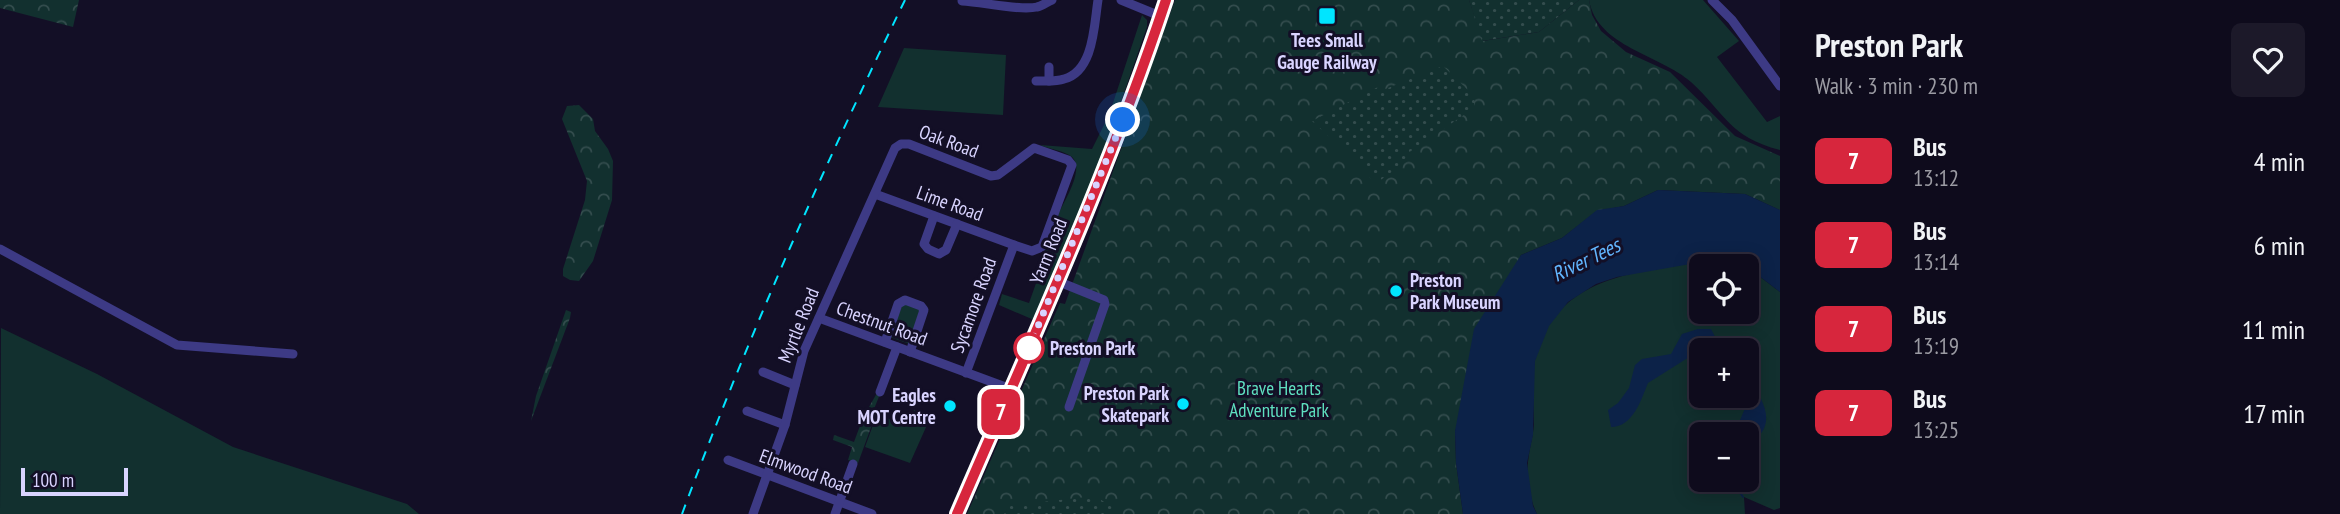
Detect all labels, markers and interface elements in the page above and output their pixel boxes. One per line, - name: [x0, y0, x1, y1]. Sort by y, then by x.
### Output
- marker: Tees Small Gauge Railway: [1317, 6, 1337, 26]
- text: Preston Park: [1815, 23, 1963, 66]
- button: heart: [2231, 23, 2305, 97]
- place label: Tees Small Gauge Railway: [1277, 28, 1377, 74]
- text: Walk · 3 min · 230 m: [1815, 71, 1978, 100]
- your location: [1105, 102, 1140, 137]
- street label: Oak Road: [916, 119, 982, 163]
- text: Bus: [1913, 130, 1946, 163]
- text: 7: [1848, 145, 1859, 176]
- text: 4 min: [2254, 145, 2305, 178]
- text: 13:12: [1913, 163, 1959, 192]
- street label: Lime Road: [914, 180, 986, 226]
- street label: Yarm Road: [1024, 214, 1072, 288]
- text: Bus: [1913, 214, 1946, 247]
- text: 7: [1848, 229, 1859, 260]
- text: 6 min: [2254, 229, 2305, 262]
- water label: River Tees: [1547, 231, 1626, 288]
- text: 13:14: [1913, 247, 1959, 276]
- street label: Sycamore Road: [945, 254, 1001, 356]
- map controls: [1689, 254, 1759, 492]
- button: locate: [1689, 254, 1759, 324]
- place label: Preston Park Museum: [1410, 268, 1500, 314]
- marker: Preston Park Museum: [1388, 283, 1404, 299]
- street label: Myrtle Road: [772, 284, 824, 366]
- street label: Chestnut Road: [833, 296, 931, 350]
- text: Bus: [1913, 298, 1946, 331]
- text: 7: [1848, 313, 1859, 344]
- text: 11 min: [2242, 313, 2305, 346]
- text: 13:19: [1913, 331, 1959, 360]
- marker: Preston Park: [1014, 333, 1044, 363]
- place label: Preston Park: [1050, 336, 1135, 360]
- button: +: [1689, 338, 1759, 408]
- park label: Brave Hearts Adventure Park: [1229, 376, 1329, 422]
- place label: Preston Park Skatepark: [1084, 381, 1169, 427]
- text: Bus: [1913, 382, 1946, 415]
- place label: Eagles MOT Centre: [857, 383, 936, 429]
- line badge: 7: [978, 389, 1024, 435]
- text: 7: [995, 396, 1007, 427]
- marker: Preston Park Skatepark: [1175, 396, 1191, 412]
- text: 7: [1848, 397, 1859, 428]
- text: 17 min: [2243, 397, 2305, 430]
- marker: Eagles MOT Centre: [942, 398, 958, 414]
- text: 13:25: [1913, 415, 1959, 444]
- button: −: [1689, 422, 1759, 492]
- street label: Elmwood Road: [756, 443, 856, 499]
- scale bar: [21, 465, 128, 497]
- text: 100 m: [32, 468, 74, 492]

